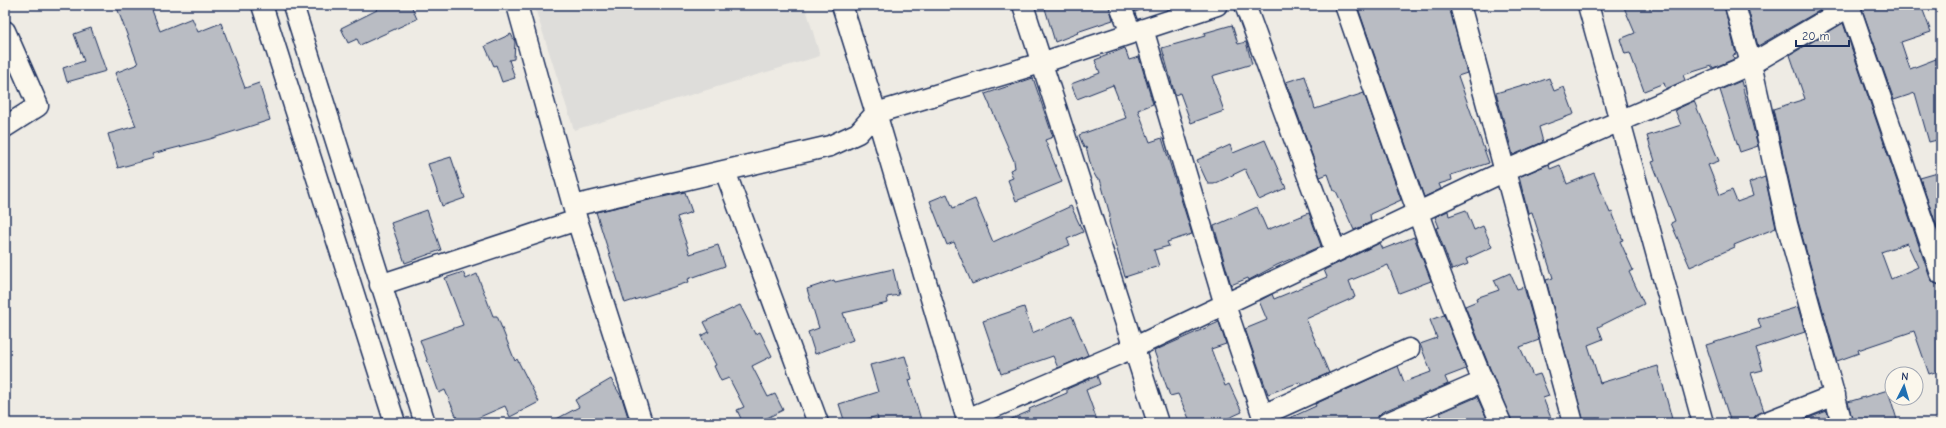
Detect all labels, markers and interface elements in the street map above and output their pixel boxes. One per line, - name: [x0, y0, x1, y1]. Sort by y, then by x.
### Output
- scale bar: [1796, 22, 1849, 48]
- text: 20 m: [1802, 29, 1830, 43]
- north arrow: [1884, 366, 1924, 406]
- text: N: [1901, 370, 1909, 383]

